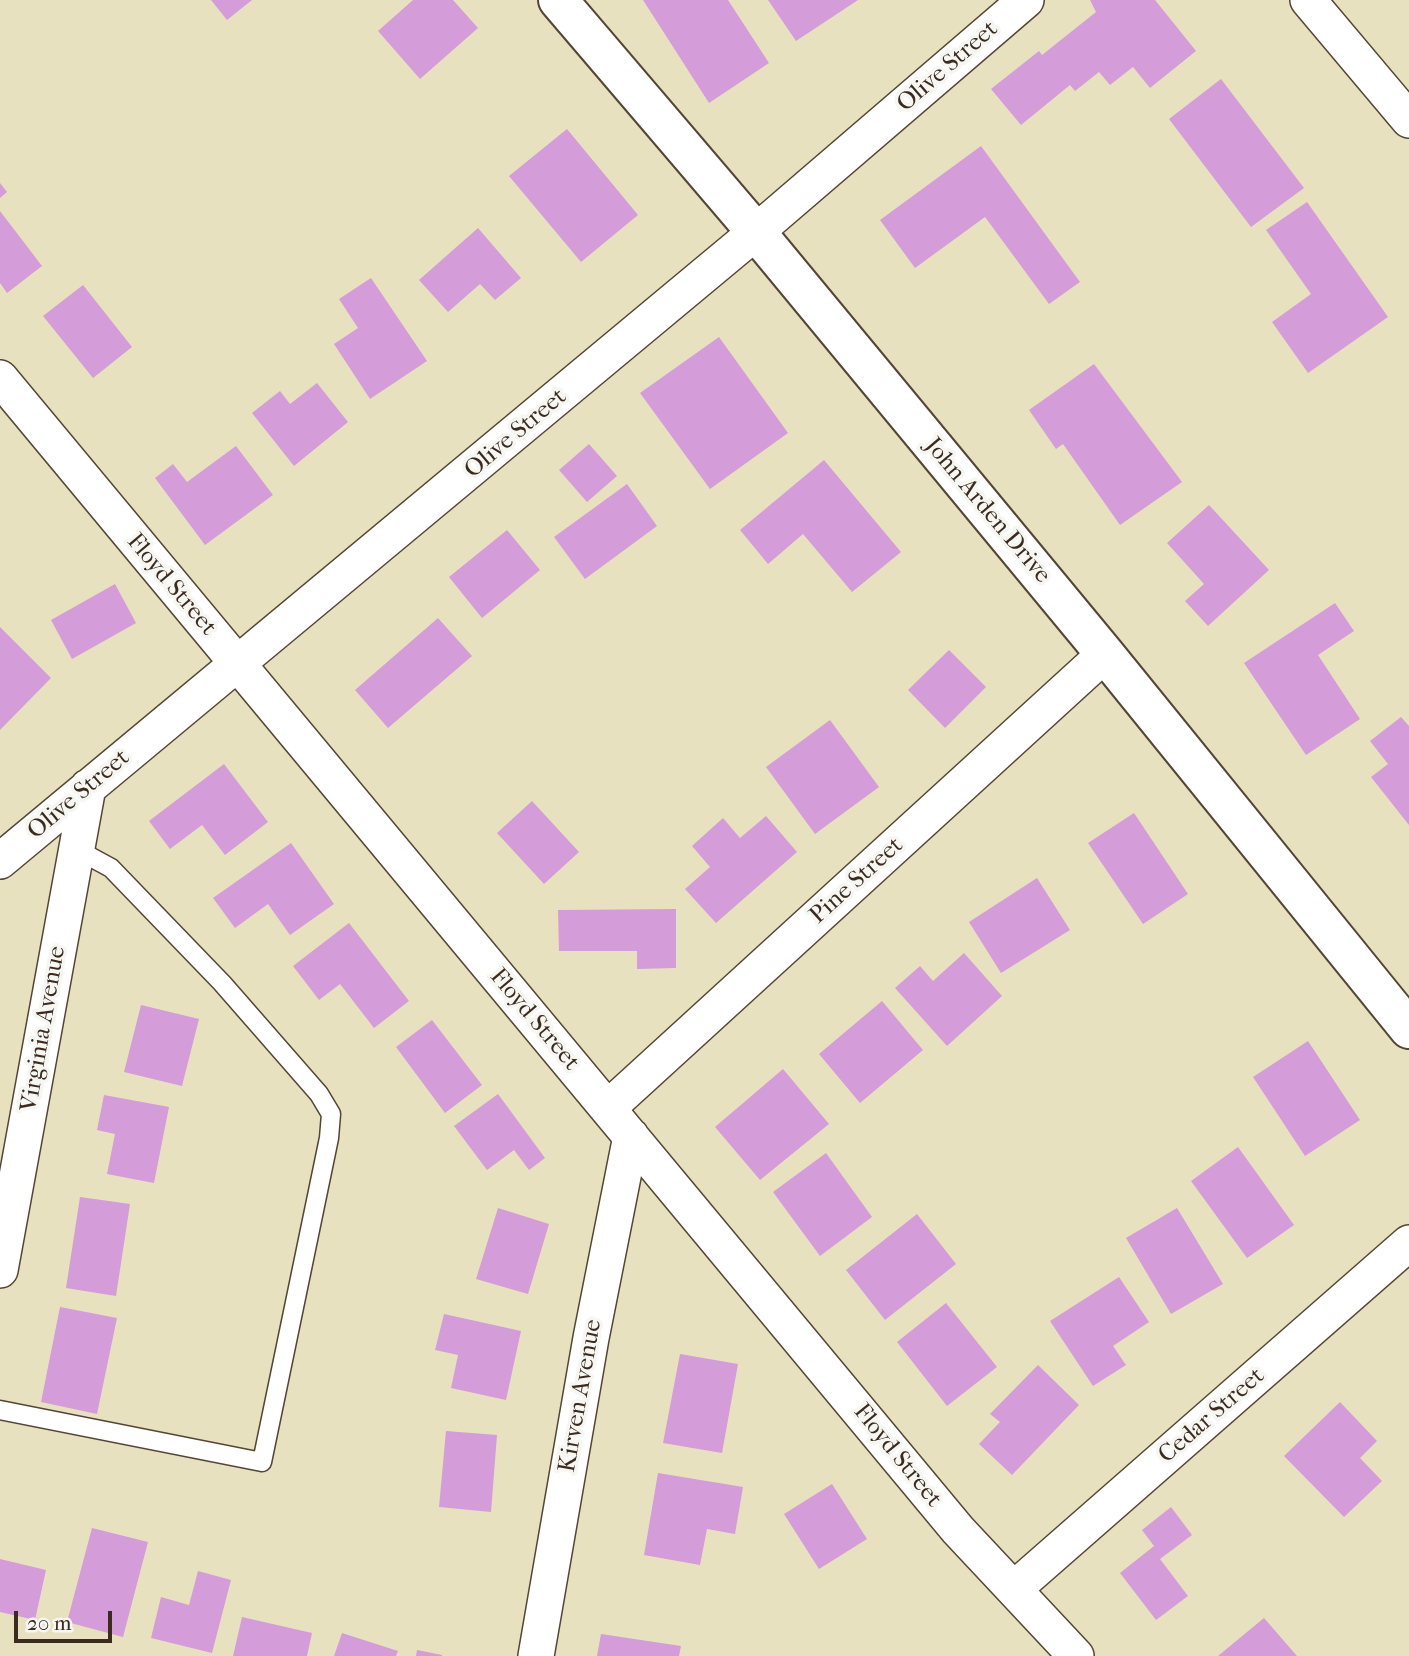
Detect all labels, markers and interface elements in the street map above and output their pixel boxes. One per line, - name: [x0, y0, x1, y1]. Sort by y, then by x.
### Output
- street label: Olive Street: [892, 15, 1004, 119]
- street label: Olive Street: [459, 383, 573, 485]
- street label: John Arden Drive: [918, 432, 1056, 590]
- street label: Floyd Street: [120, 528, 222, 642]
- street label: Olive Street: [22, 744, 136, 846]
- street label: Pine Street: [804, 832, 910, 930]
- street label: Virginia Avenue: [15, 944, 73, 1114]
- street label: Floyd Street: [483, 963, 585, 1077]
- street label: Kirven Avenue: [553, 1317, 609, 1475]
- street label: Cedar Street: [1153, 1362, 1271, 1470]
- street label: Floyd Street: [847, 1399, 947, 1513]
- scale bar: [18, 1596, 116, 1640]
- text: 20 m: [27, 1611, 71, 1635]

